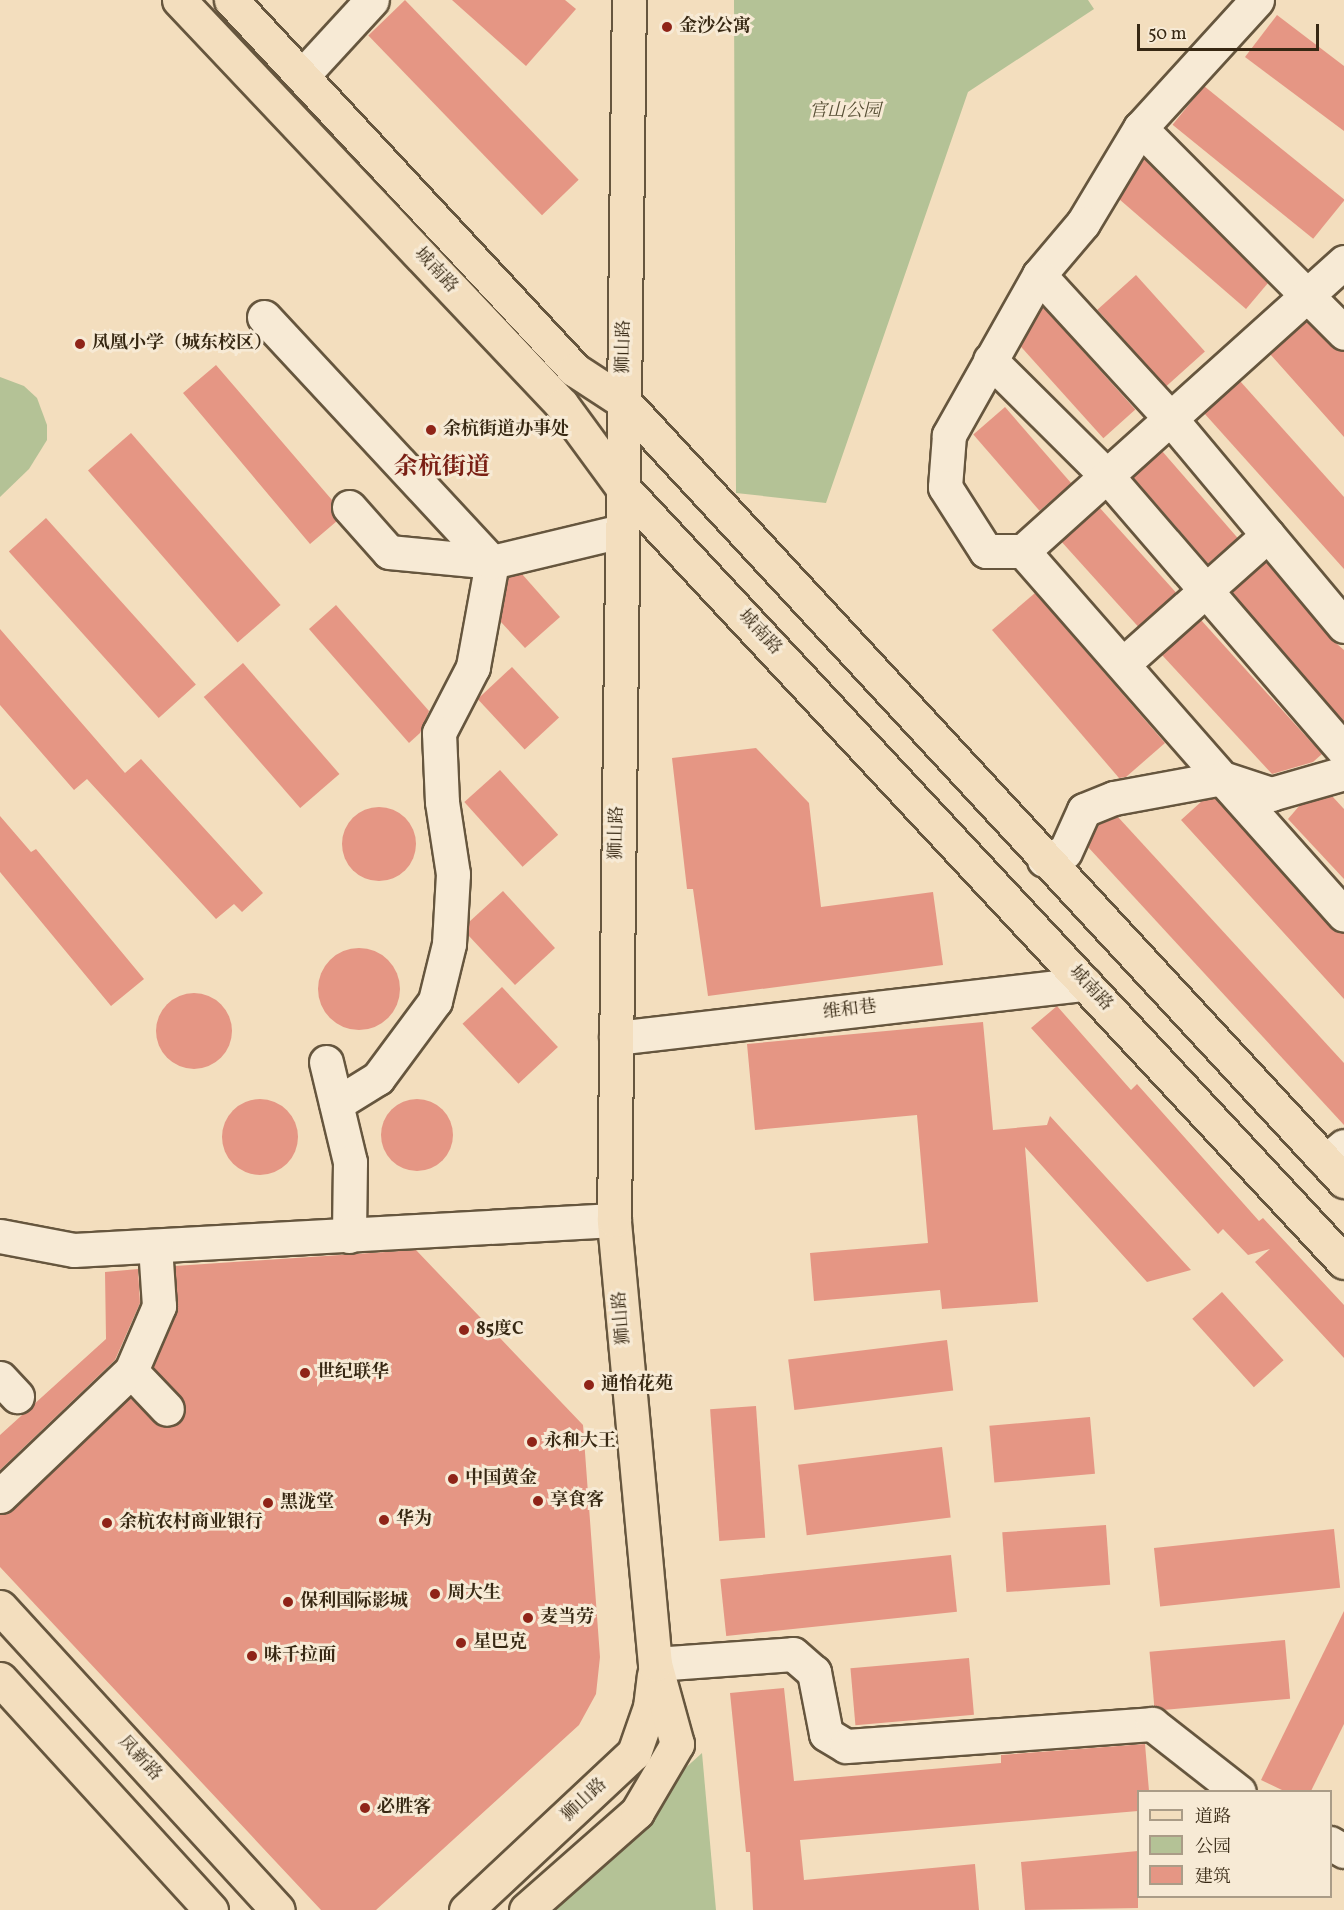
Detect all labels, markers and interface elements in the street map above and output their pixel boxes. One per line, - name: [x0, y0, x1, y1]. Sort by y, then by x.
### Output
- scale bar: [1140, 12, 1322, 50]
- place label: 金沙公寓: [679, 16, 751, 38]
- marker: 金沙公寓: [660, 20, 674, 34]
- text: 50 m: [1148, 22, 1187, 47]
- park label: 官山公园: [809, 101, 881, 123]
- street label: 城南路: [409, 244, 461, 298]
- street label: 狮山路: [614, 320, 636, 374]
- place label: 凤凰小学（城东校区）: [92, 333, 272, 355]
- marker: 凤凰小学（城东校区）: [73, 337, 87, 351]
- place label: 余杭街道办事处: [443, 419, 569, 441]
- marker: 余杭街道办事处: [424, 423, 438, 437]
- district label: 余杭街道: [394, 455, 490, 483]
- street label: 城南路: [733, 606, 785, 660]
- street label: 狮山路: [607, 806, 629, 860]
- street label: 城南路: [1064, 962, 1116, 1016]
- street label: 维和巷: [822, 997, 878, 1025]
- street label: 狮山路: [610, 1290, 636, 1346]
- place label: 85度C: [476, 1319, 524, 1341]
- marker: 85度C: [457, 1323, 471, 1337]
- place label: 世纪联华: [317, 1362, 389, 1384]
- marker: 世纪联华: [298, 1366, 312, 1380]
- place label: 通怡花苑: [601, 1374, 673, 1396]
- marker: 通怡花苑: [582, 1378, 596, 1392]
- place label: 永和大王: [544, 1431, 616, 1453]
- marker: 永和大王: [525, 1435, 539, 1449]
- place label: 中国黄金: [465, 1468, 537, 1490]
- marker: 中国黄金: [446, 1472, 460, 1486]
- place label: 享食客: [550, 1490, 604, 1512]
- place label: 黑泷堂: [280, 1492, 334, 1514]
- marker: 享食客: [531, 1494, 545, 1508]
- marker: 黑泷堂: [261, 1496, 275, 1510]
- place label: 华为: [396, 1509, 432, 1531]
- place label: 余杭农村商业银行: [119, 1512, 263, 1534]
- marker: 华为: [377, 1513, 391, 1527]
- marker: 余杭农村商业银行: [100, 1516, 114, 1530]
- place label: 周大生: [447, 1583, 501, 1605]
- marker: 周大生: [428, 1587, 442, 1601]
- place label: 保利国际影城: [300, 1591, 408, 1613]
- marker: 保利国际影城: [281, 1595, 295, 1609]
- place label: 麦当劳: [540, 1607, 594, 1629]
- marker: 麦当劳: [521, 1611, 535, 1625]
- place label: 星巴克: [473, 1632, 527, 1654]
- marker: 星巴克: [454, 1636, 468, 1650]
- place label: 味千拉面: [264, 1645, 336, 1667]
- marker: 味千拉面: [245, 1649, 259, 1663]
- street label: 凤新路: [113, 1732, 165, 1786]
- street label: 狮山路: [558, 1775, 612, 1827]
- legend: [1137, 1790, 1332, 1898]
- place label: 必胜客: [377, 1797, 431, 1819]
- marker: 必胜客: [358, 1801, 372, 1815]
- text: 道路: [1195, 1805, 1231, 1830]
- text: 公园: [1195, 1835, 1231, 1860]
- text: 建筑: [1195, 1865, 1231, 1890]

